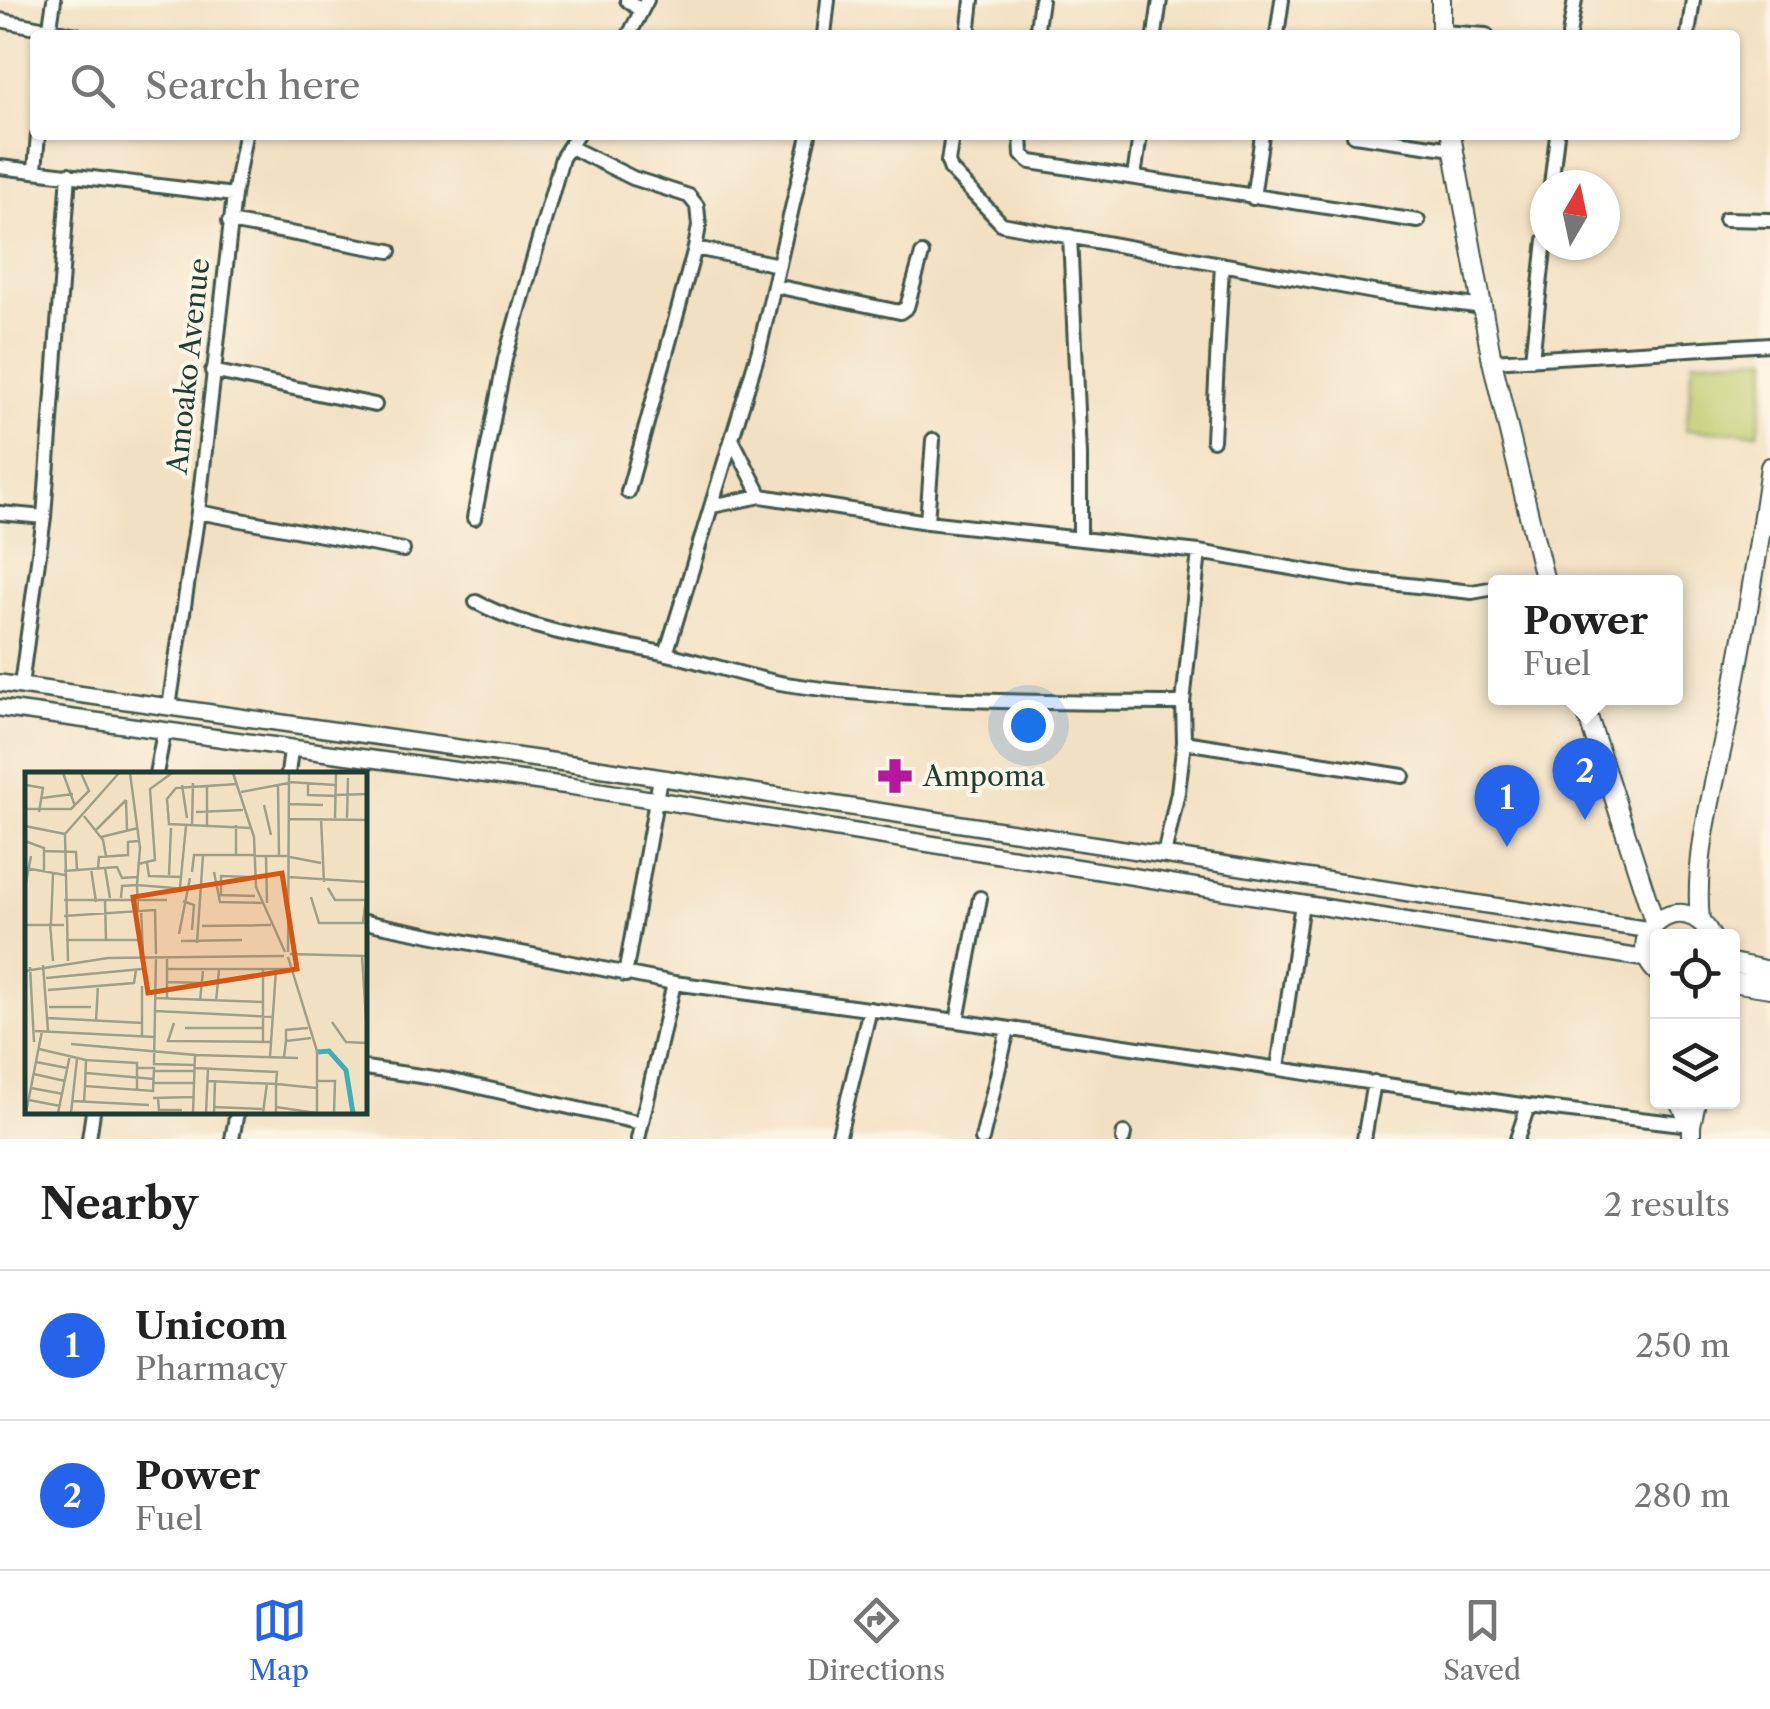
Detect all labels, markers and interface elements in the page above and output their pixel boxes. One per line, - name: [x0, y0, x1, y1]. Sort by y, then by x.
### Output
- search box: [30, 30, 1740, 140]
- icon: search: [65, 58, 120, 113]
- text: Search here: [145, 62, 360, 109]
- north arrow: [1530, 170, 1620, 260]
- street label: Amoako Avenue: [160, 256, 216, 477]
- popup: [1488, 575, 1683, 705]
- text: Power: [1523, 597, 1648, 644]
- text: Fuel: [1523, 644, 1591, 683]
- your location: [1003, 700, 1054, 751]
- pin: 2: [1552, 738, 1618, 820]
- pharmacy icon: Ampoma: [876, 757, 914, 795]
- place label: Ampoma: [922, 759, 1045, 793]
- pin: 1: [1474, 764, 1540, 847]
- inset map: [25, 772, 368, 1114]
- map controls: [1650, 929, 1740, 1109]
- button: locate: [1650, 929, 1740, 1019]
- button: layers: [1650, 1019, 1740, 1109]
- text: Nearby: [40, 1178, 198, 1230]
- text: 2 results: [1604, 1185, 1730, 1224]
- text: Unicom: [135, 1302, 288, 1349]
- text: 1: [65, 1326, 80, 1365]
- text: 250 m: [1636, 1326, 1730, 1365]
- text: Pharmacy: [135, 1349, 287, 1388]
- text: Power: [135, 1452, 260, 1499]
- text: 2: [63, 1476, 82, 1515]
- text: 280 m: [1634, 1476, 1730, 1515]
- text: Fuel: [135, 1499, 203, 1538]
- tab: Map: [249, 1593, 309, 1687]
- tab: Directions: [807, 1593, 945, 1687]
- tab: Saved: [1443, 1593, 1521, 1687]

